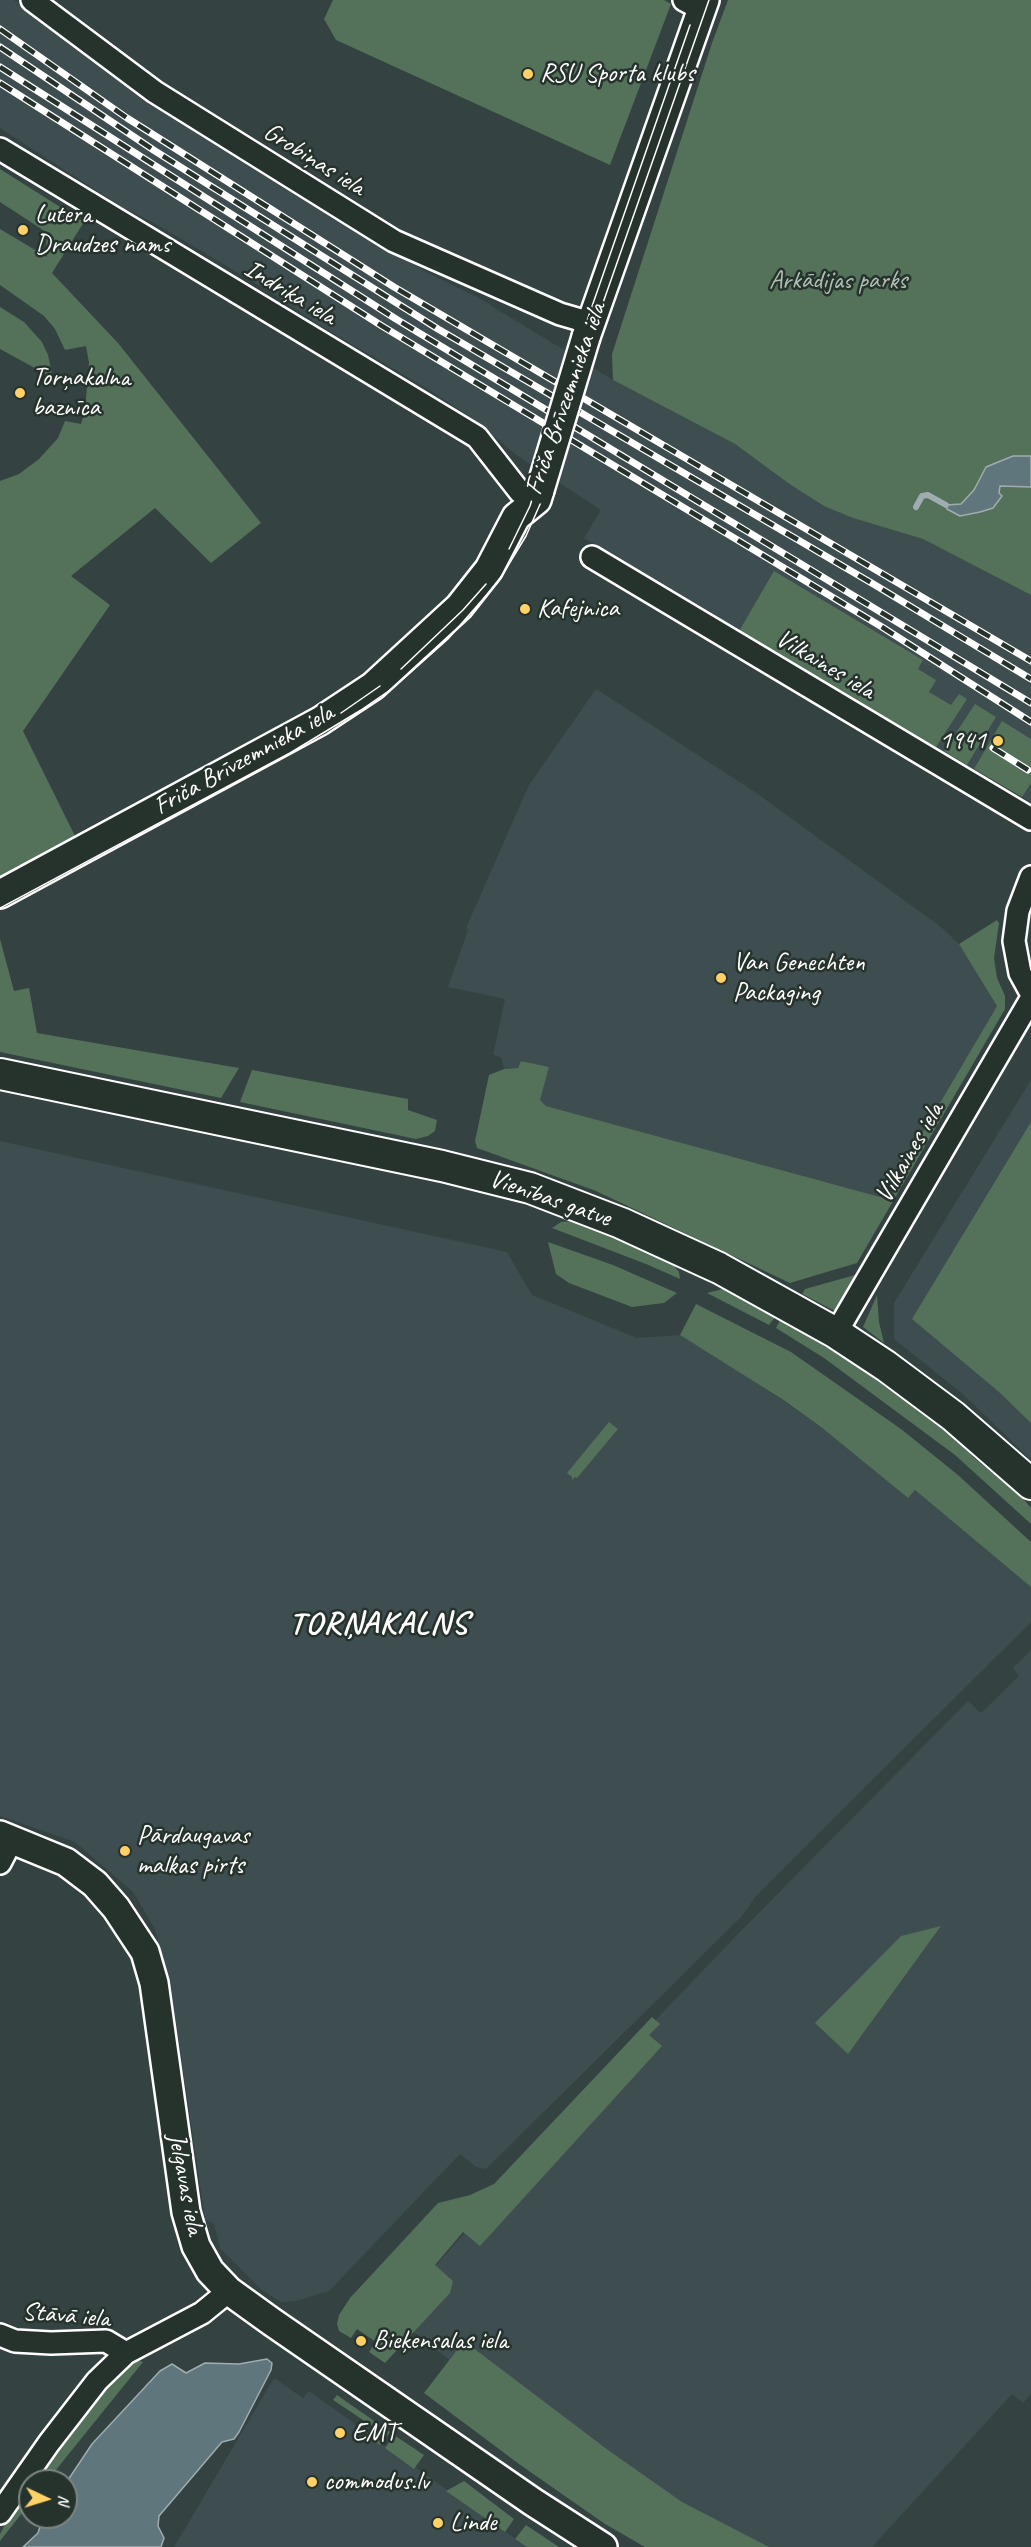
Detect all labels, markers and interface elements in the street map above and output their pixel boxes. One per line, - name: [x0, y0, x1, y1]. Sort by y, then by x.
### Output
- place label: RSU Sporta klubs: [540, 58, 695, 90]
- marker: RSU Sporta klubs: [521, 67, 535, 81]
- street label: Grobiņas iela: [257, 117, 371, 203]
- place label: Lutera Draudzes nams: [35, 199, 170, 260]
- marker: Lutera Draudzes nams: [16, 223, 30, 237]
- street label: Indriķa iela: [238, 253, 342, 333]
- park label: Arkādijas parks: [769, 265, 907, 297]
- street label: Friča Brīvzemnieka iela: [519, 299, 613, 499]
- place label: Torņakalna baznīca: [32, 362, 130, 424]
- marker: Torņakalna baznīca: [13, 386, 27, 400]
- place label: Kafejnica: [537, 593, 619, 625]
- marker: Kafejnica: [518, 602, 532, 616]
- street label: Vilkaines iela: [770, 623, 880, 707]
- street label: Friča Brīvzemnieka iela: [149, 698, 339, 822]
- place label: 1941: [939, 725, 986, 757]
- marker: 1941: [991, 734, 1005, 748]
- place label: Van Genechten Packaging: [733, 947, 865, 1008]
- marker: Van Genechten Packaging: [714, 971, 728, 985]
- street label: Vilkaines iela: [869, 1097, 951, 1209]
- street label: Vienības gatve: [485, 1164, 615, 1234]
- district label: TORŅAKALNS: [291, 1606, 467, 1644]
- place label: Pārdaugavas malkas pirts: [137, 1820, 249, 1882]
- marker: Pārdaugavas malkas pirts: [118, 1844, 132, 1858]
- street label: Jelgavas iela: [160, 2130, 210, 2238]
- street label: Stāvā iela: [21, 2297, 111, 2335]
- place label: Bieķensalas iela: [373, 2325, 508, 2357]
- marker: Bieķensalas iela: [354, 2334, 368, 2348]
- place label: EMT: [352, 2417, 396, 2449]
- marker: EMT: [333, 2426, 347, 2440]
- place label: commodus.lv: [324, 2466, 429, 2498]
- north arrow: [18, 2469, 78, 2529]
- marker: commodus.lv: [305, 2475, 319, 2489]
- text: N: [54, 2494, 74, 2506]
- place label: Linde: [450, 2507, 497, 2539]
- marker: Linde: [431, 2516, 445, 2530]

